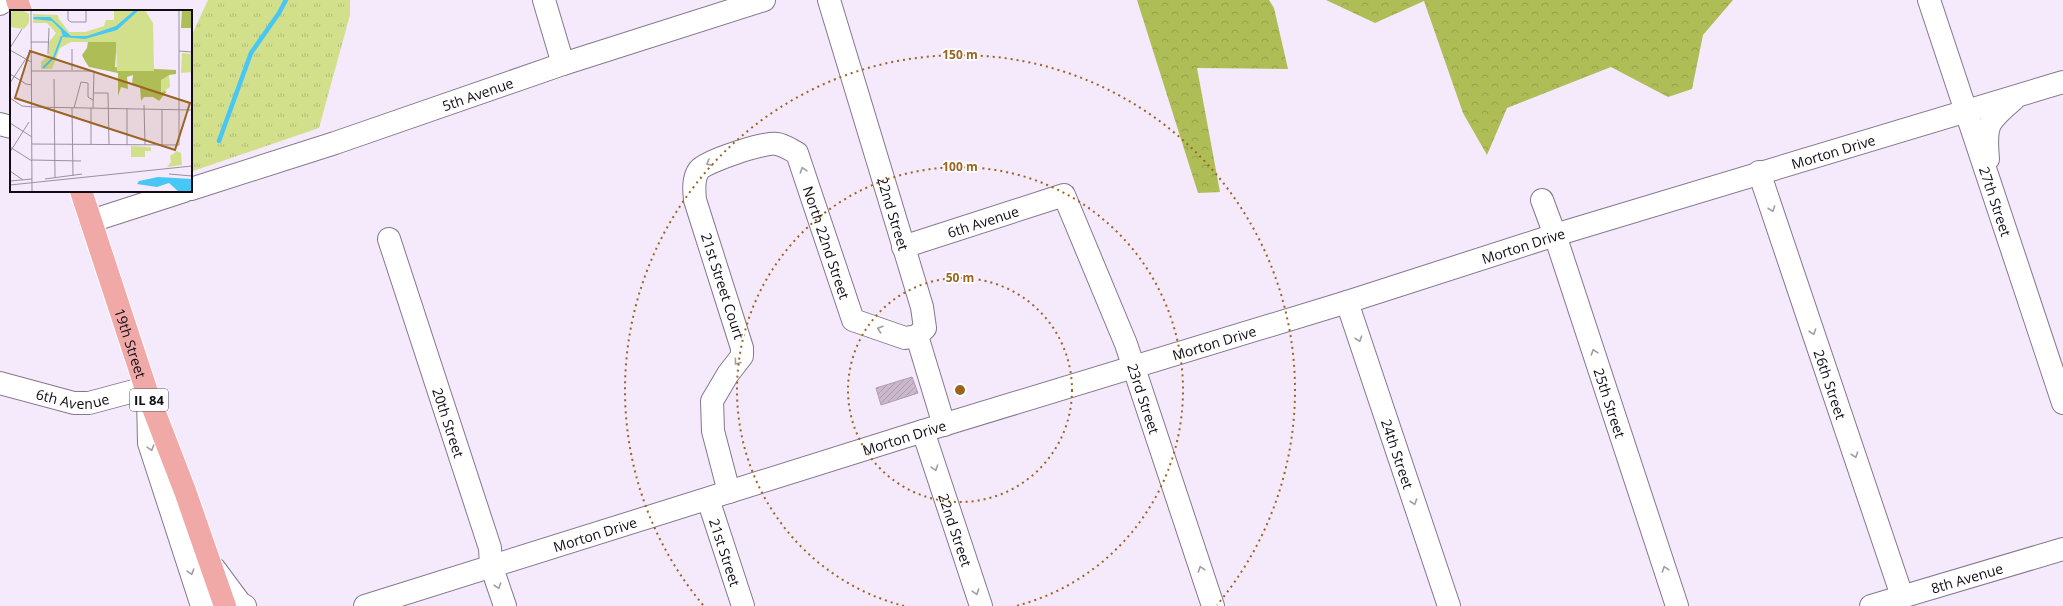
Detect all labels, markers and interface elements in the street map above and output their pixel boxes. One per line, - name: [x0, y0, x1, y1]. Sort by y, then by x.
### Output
- inset map: [10, 10, 192, 192]
- text: 150 m: [942, 46, 978, 63]
- street label: 5th Avenue: [439, 72, 516, 115]
- street label: Morton Drive: [1789, 130, 1878, 173]
- text: 100 m: [942, 158, 978, 175]
- one-way arrow: [706, 159, 713, 166]
- street label: 27th Street: [1975, 164, 2016, 239]
- one-way arrow: [799, 167, 808, 174]
- street label: 22nd Street: [874, 174, 914, 253]
- street label: North 22nd Street: [799, 183, 855, 301]
- street label: 6th Avenue: [945, 201, 1021, 242]
- one-way arrow: [1767, 205, 1775, 212]
- street label: Morton Drive: [1479, 223, 1567, 268]
- street label: 21st Street Court: [697, 230, 749, 342]
- text: 50 m: [946, 269, 974, 286]
- street label: 19th Street: [111, 306, 151, 380]
- street label: Morton Drive: [1170, 321, 1258, 364]
- one-way arrow: [876, 326, 883, 334]
- one-way arrow: [1808, 328, 1817, 335]
- one-way arrow: [1354, 335, 1363, 342]
- street label: 26th Street: [1810, 347, 1851, 422]
- one-way arrow: [1590, 349, 1599, 356]
- one-way arrow: [735, 358, 742, 365]
- street label: 23rd Street: [1124, 361, 1165, 436]
- street label: 25th Street: [1590, 365, 1631, 440]
- centre of rings: [953, 383, 967, 397]
- street label: 6th Avenue: [34, 384, 111, 413]
- street label: 20th Street: [429, 385, 469, 460]
- road number: IL 84: [130, 389, 168, 411]
- street label: Morton Drive: [860, 415, 948, 459]
- street label: 24th Street: [1377, 416, 1418, 491]
- one-way arrow: [146, 444, 155, 451]
- one-way arrow: [1850, 452, 1858, 459]
- one-way arrow: [930, 465, 939, 472]
- street label: 22nd Street: [935, 491, 977, 569]
- one-way arrow: [1409, 498, 1418, 505]
- street label: Morton Drive: [551, 512, 639, 556]
- street label: 21st Street: [705, 516, 745, 589]
- street label: 8th Avenue: [1929, 558, 2005, 597]
- one-way arrow: [1197, 566, 1206, 573]
- one-way arrow: [1661, 566, 1670, 573]
- one-way arrow: [186, 568, 195, 575]
- one-way arrow: [494, 582, 502, 589]
- one-way arrow: [971, 588, 980, 595]

